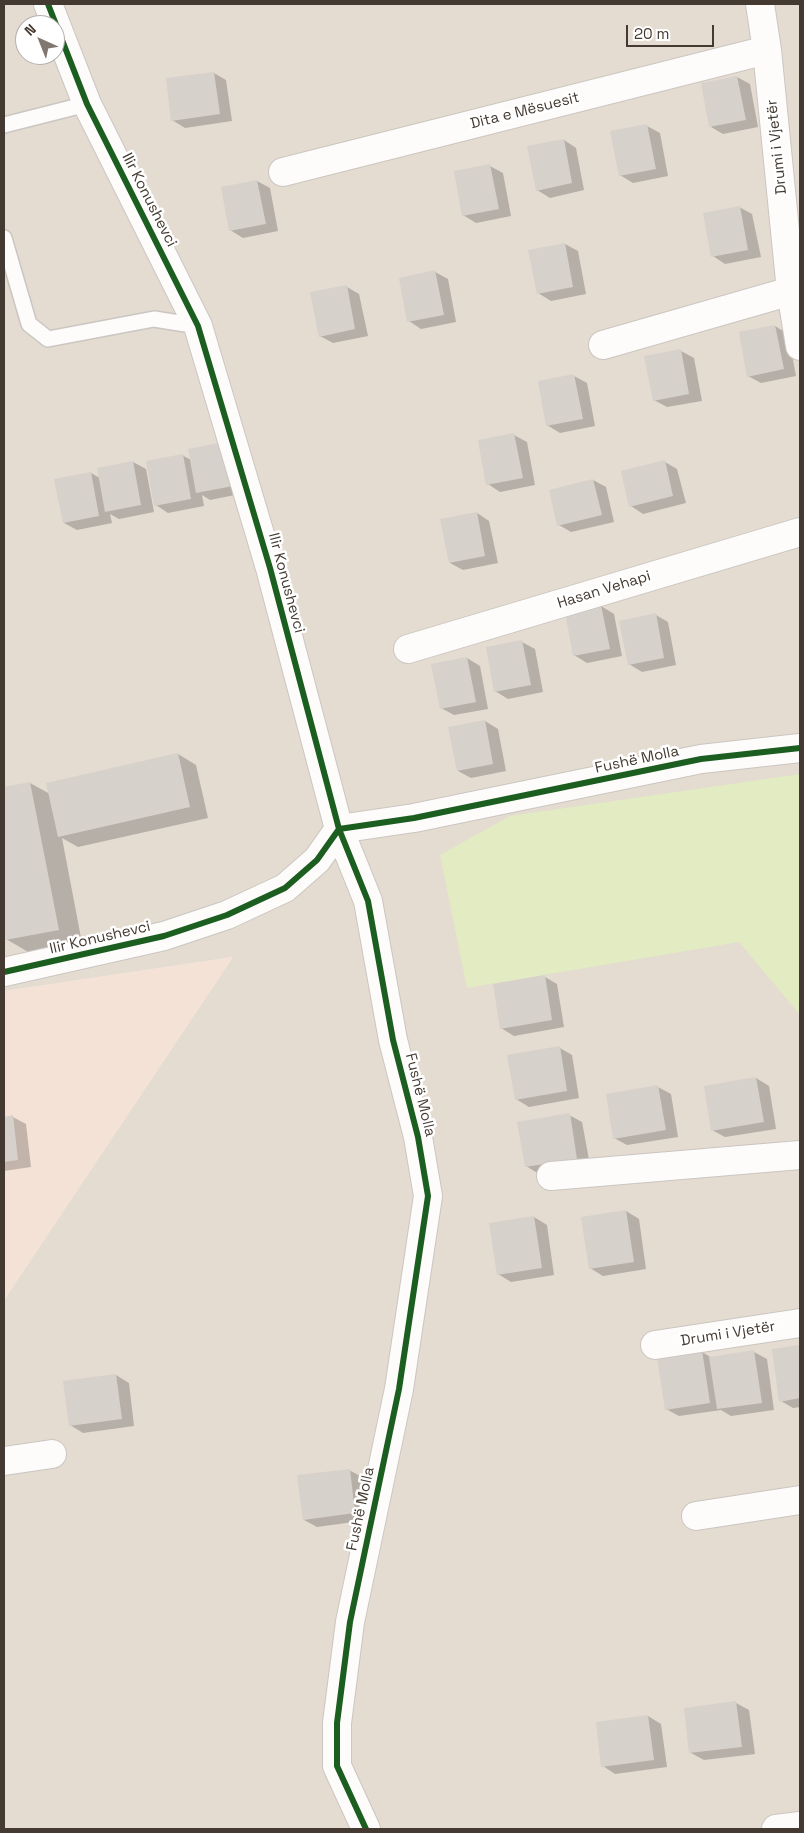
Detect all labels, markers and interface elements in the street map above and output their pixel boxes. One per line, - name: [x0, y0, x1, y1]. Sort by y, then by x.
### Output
- north arrow: [15, 15, 65, 65]
- scale bar: [629, 15, 716, 47]
- text: N: [21, 20, 40, 40]
- text: 20 m: [634, 24, 669, 43]
- street label: Dita e Mësuesit: [468, 89, 582, 133]
- street label: Drumi i Vjetër: [763, 99, 791, 195]
- street label: Ilir Konushevci: [118, 150, 180, 250]
- street label: Ilir Konushevci: [264, 531, 308, 635]
- street label: Hasan Vehapi: [555, 567, 653, 613]
- street label: Fushë Molla: [593, 742, 681, 778]
- street label: Ilir Konushevci: [48, 918, 152, 958]
- street label: Fushë Molla: [401, 1051, 439, 1139]
- street label: Drumi i Vjetër: [679, 1318, 777, 1350]
- street label: Fushë Molla: [343, 1465, 379, 1553]

